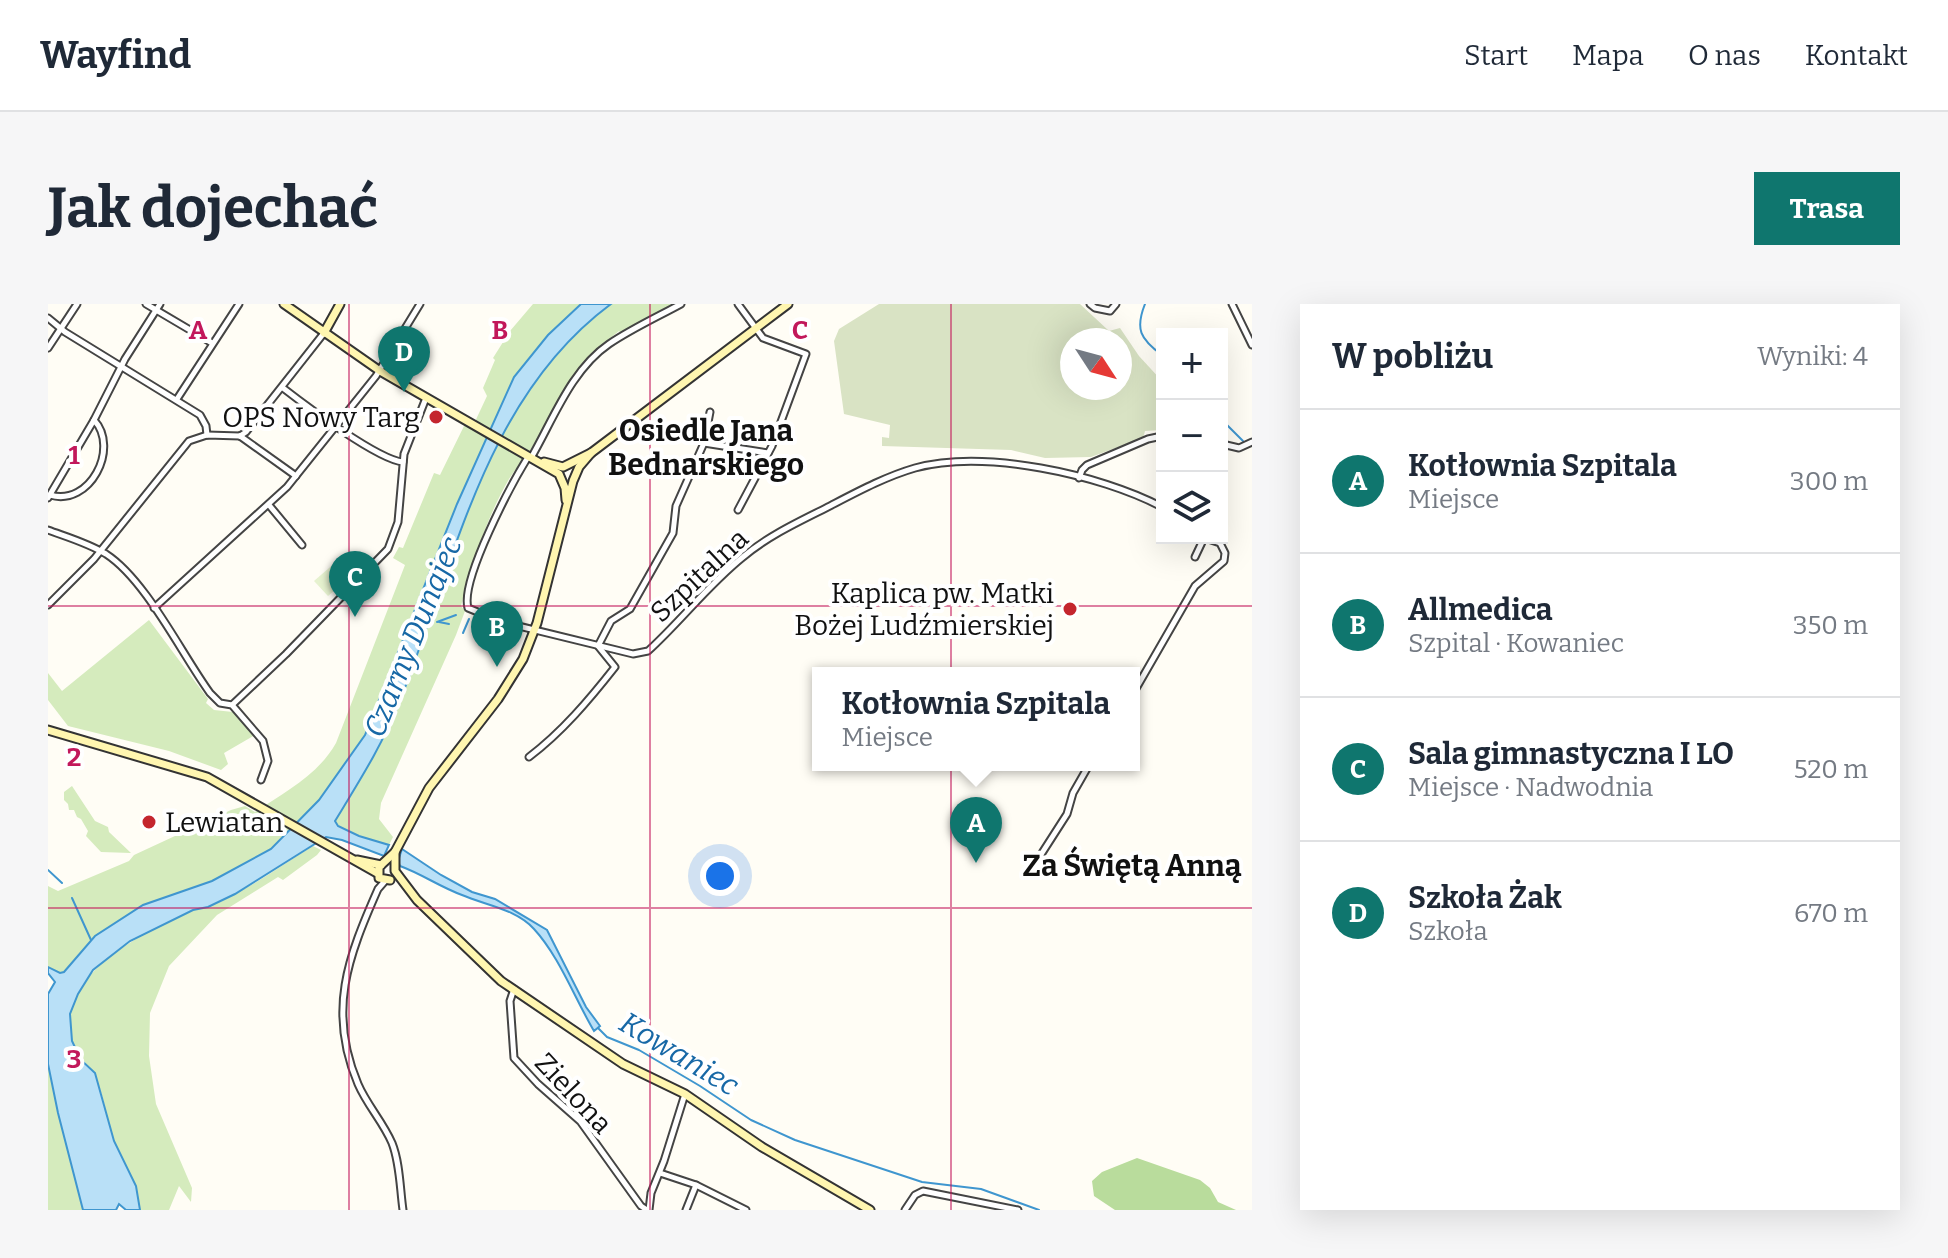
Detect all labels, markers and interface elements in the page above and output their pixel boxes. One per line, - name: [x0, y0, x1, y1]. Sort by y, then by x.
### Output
- text: Wayfind: [40, 32, 191, 78]
- text: Start: [1464, 39, 1528, 72]
- text: Mapa: [1572, 39, 1644, 72]
- text: O nas: [1688, 39, 1761, 72]
- text: Kontakt: [1805, 39, 1908, 72]
- button: Trasa: [1754, 172, 1900, 245]
- text: Jak dojechać: [48, 175, 378, 242]
- text: A: [189, 315, 208, 346]
- text: B: [492, 315, 508, 346]
- text: C: [792, 315, 808, 346]
- pin: D: [378, 326, 430, 392]
- north arrow: [1060, 328, 1132, 400]
- map controls: [1156, 328, 1228, 544]
- button: +: [1156, 328, 1228, 400]
- text: W pobliżu: [1332, 336, 1493, 377]
- text: Wyniki: 4: [1757, 341, 1868, 372]
- button: −: [1156, 400, 1228, 472]
- place label: OPS Nowy Targ: [222, 401, 420, 434]
- marker: OPS Nowy Targ: [427, 408, 445, 426]
- district label: Osiedle Jana Bednarskiego: [608, 413, 804, 483]
- text: 1: [68, 440, 80, 471]
- text: Kotłownia Szpitala: [1408, 448, 1677, 484]
- text: A: [1349, 466, 1367, 497]
- text: 300 m: [1790, 466, 1868, 497]
- button: layers: [1156, 472, 1228, 544]
- text: Miejsce: [1408, 484, 1499, 515]
- street label: Szpitalna: [644, 522, 755, 629]
- water label: Czarny Dunajec: [357, 531, 470, 742]
- pin: C: [329, 551, 381, 617]
- place label: Kaplica pw. Matki Bożej Ludźmierskiej: [794, 577, 1054, 642]
- text: Allmedica: [1408, 592, 1553, 628]
- marker: Kaplica pw. Matki Bożej Ludźmierskiej: [1061, 600, 1079, 618]
- pin: B: [471, 601, 523, 667]
- text: B: [1350, 610, 1366, 641]
- text: 350 m: [1793, 610, 1868, 641]
- text: Szpital · Kowaniec: [1408, 628, 1624, 659]
- popup: [812, 667, 1140, 771]
- text: Kotłownia Szpitala: [842, 686, 1110, 722]
- text: Miejsce: [842, 722, 933, 753]
- text: Sala gimnastyczna I LO: [1408, 736, 1734, 772]
- text: 2: [67, 742, 81, 773]
- text: C: [1350, 754, 1366, 785]
- text: 520 m: [1794, 754, 1868, 785]
- text: Miejsce · Nadwodnia: [1408, 772, 1653, 803]
- pin: A: [950, 797, 1002, 863]
- place label: Lewiatan: [165, 806, 284, 839]
- marker: Lewiatan: [140, 813, 158, 831]
- district label: Za Świętą Anną: [1022, 845, 1242, 884]
- your location: [700, 856, 740, 896]
- text: Szkoła Żak: [1408, 880, 1562, 916]
- text: D: [1349, 898, 1367, 929]
- text: 670 m: [1794, 898, 1868, 929]
- text: Szkoła: [1408, 916, 1488, 947]
- water label: Kowaniec: [613, 1004, 745, 1104]
- text: 3: [67, 1044, 81, 1075]
- street label: Zielona: [528, 1046, 619, 1140]

